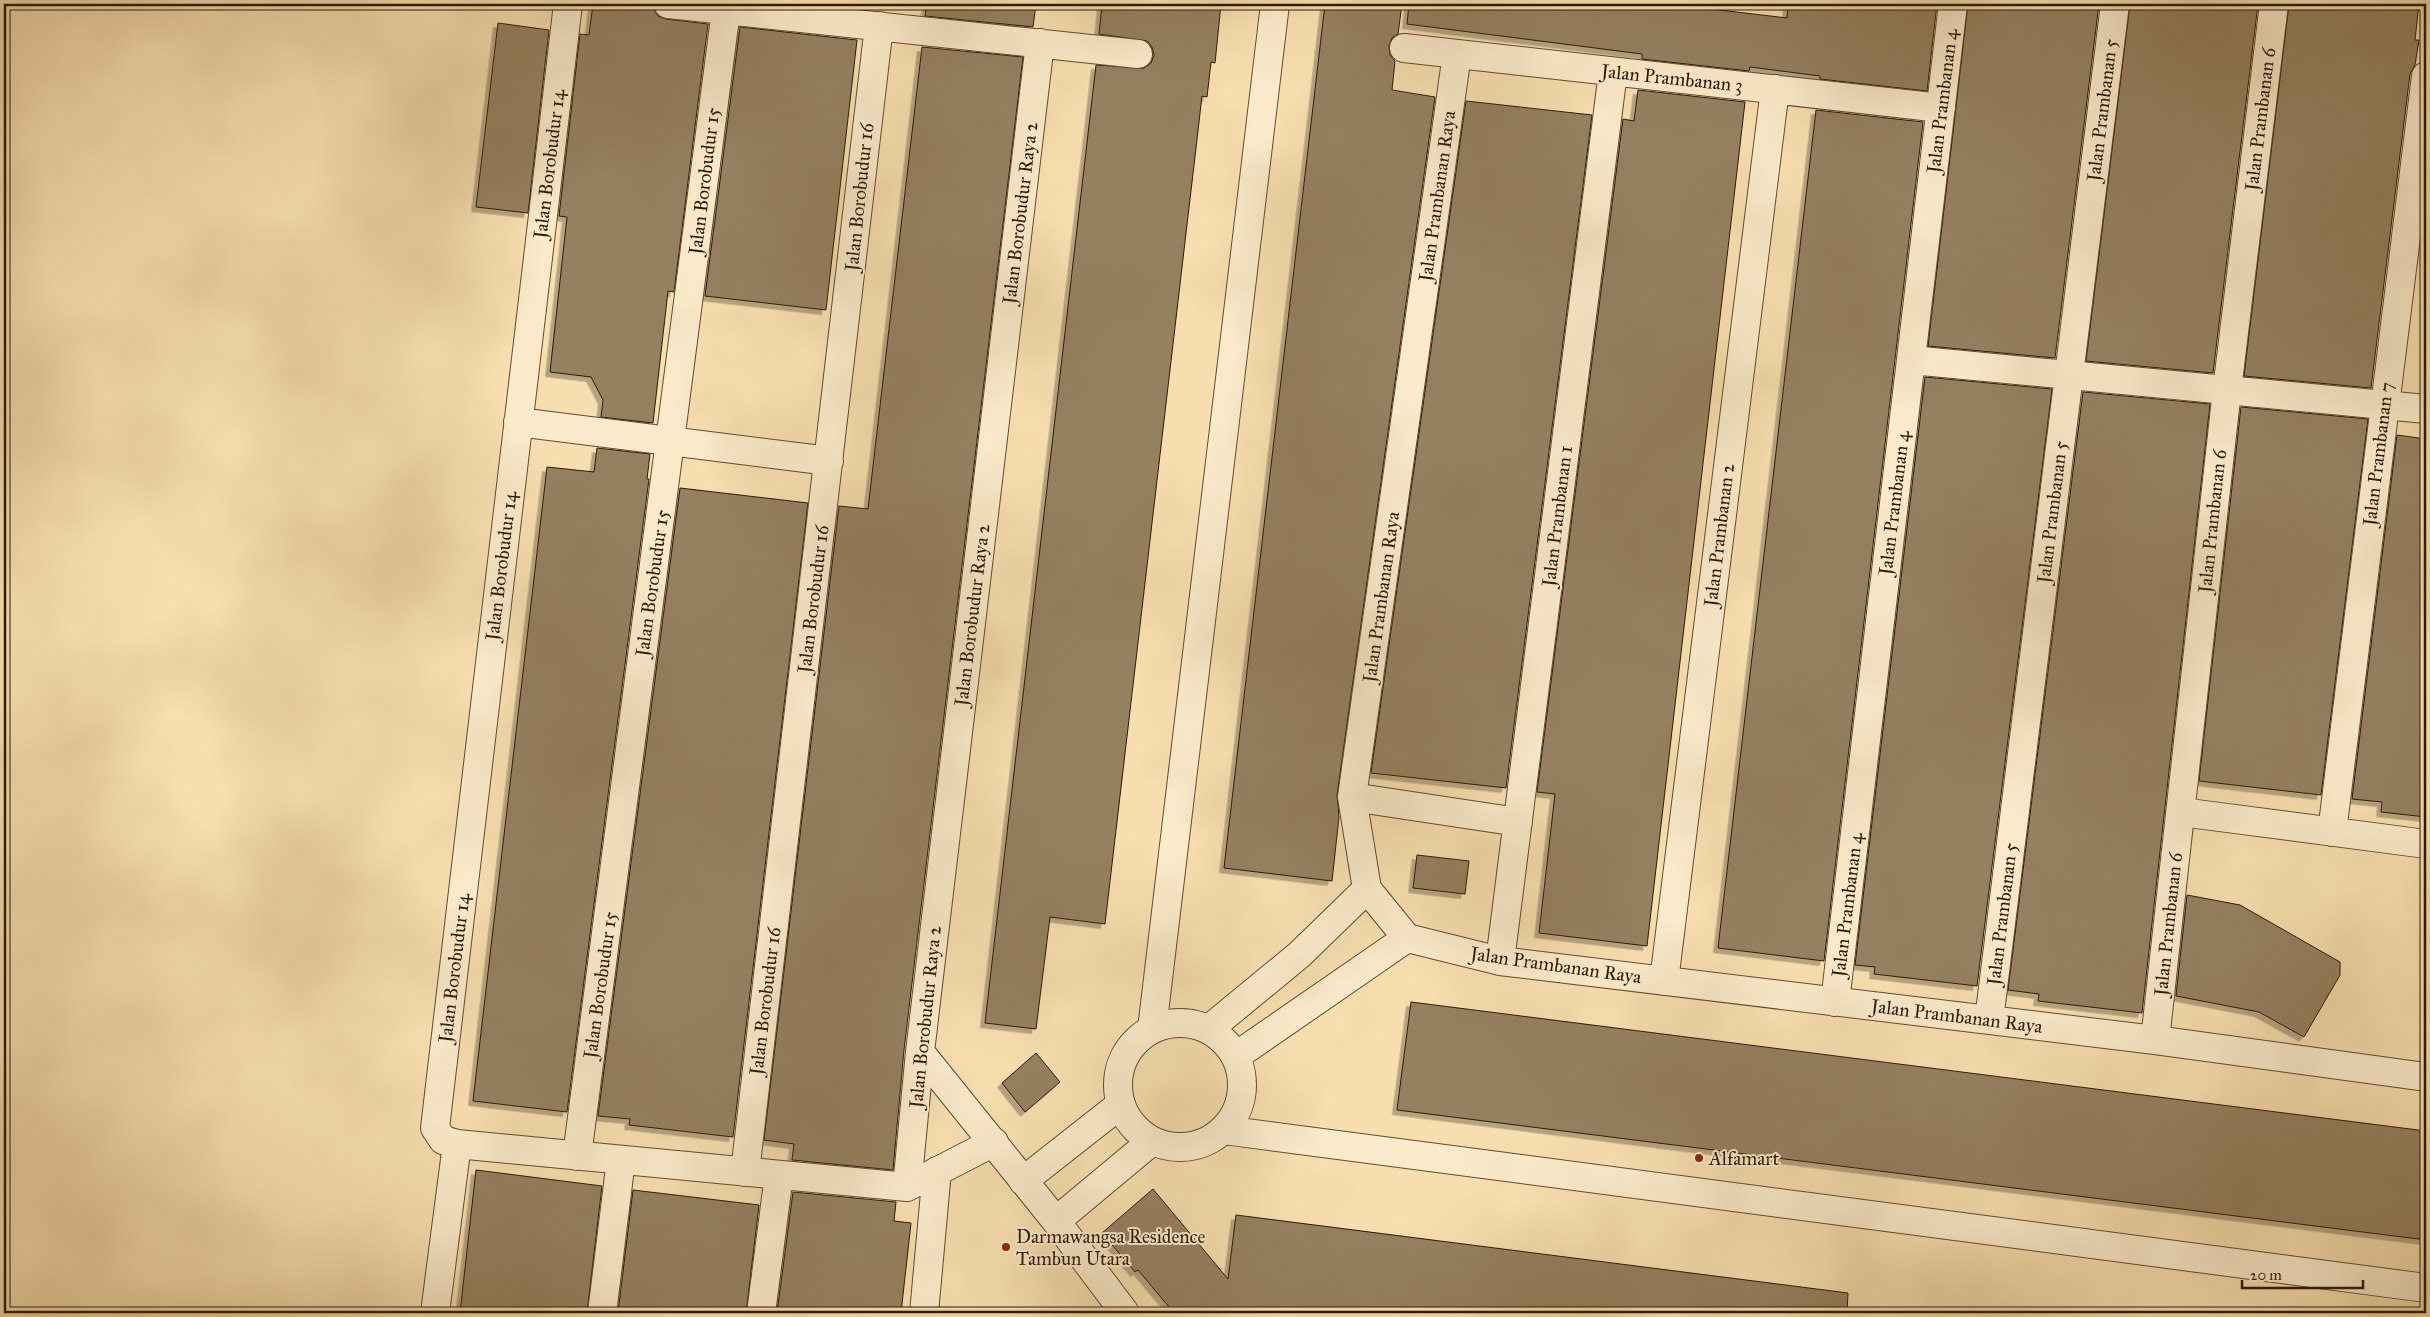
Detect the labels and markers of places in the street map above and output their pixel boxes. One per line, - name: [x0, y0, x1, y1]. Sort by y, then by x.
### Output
- place label: Alfamart: [1708, 1147, 1779, 1170]
- marker: Alfamart: [1693, 1152, 1705, 1164]
- place label: Darmawangsa Residence Tambun Utara: [1016, 1225, 1206, 1270]
- marker: Darmawangsa Residence Tambun Utara: [1000, 1241, 1012, 1253]

